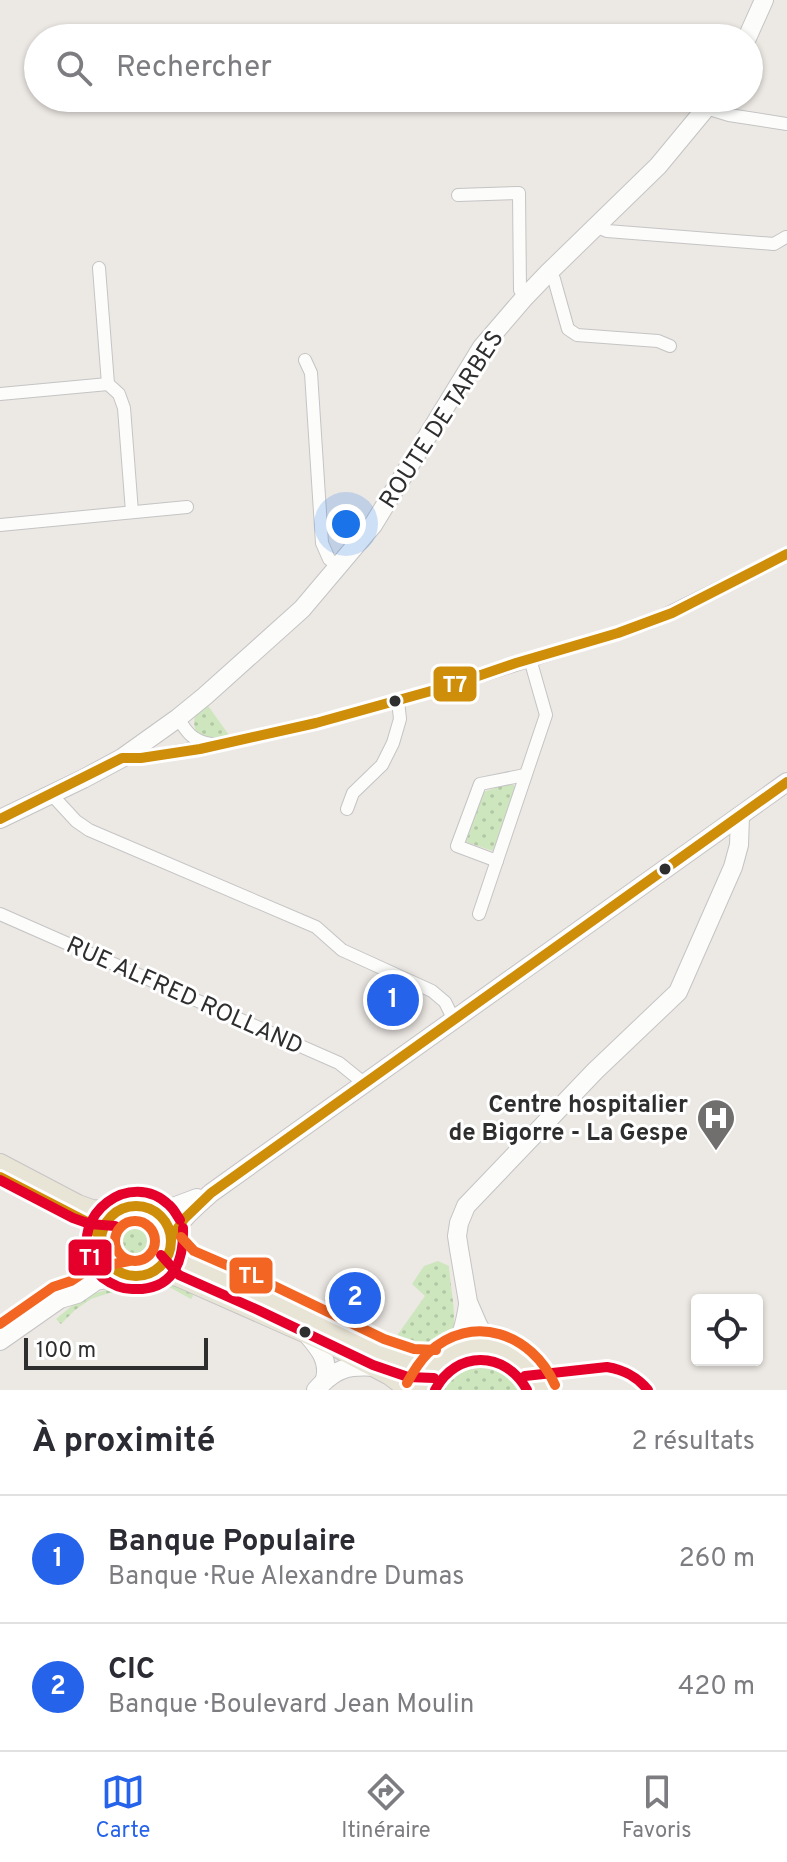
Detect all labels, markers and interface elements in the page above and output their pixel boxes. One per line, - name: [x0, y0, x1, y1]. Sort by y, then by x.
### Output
- search box: [24, 24, 763, 112]
- icon: search: [52, 46, 96, 90]
- text: Rechercher: [116, 50, 272, 87]
- street label: ROUTE DE TARBES: [374, 325, 511, 515]
- your location: [326, 504, 366, 544]
- line badge: T7: [432, 665, 478, 703]
- text: T7: [443, 673, 467, 700]
- unlabelled marker: [387, 693, 403, 709]
- unlabelled marker: [657, 861, 673, 877]
- street label: RUE ALFRED ROLLAND: [61, 931, 307, 1063]
- pin: 1: [367, 970, 419, 1030]
- place label: Centre hospitalier de Bigorre - La Gespe: [448, 1091, 688, 1149]
- hospital icon: Centre hospitalier de Bigorre - La Gespe: [695, 1097, 737, 1152]
- line badge: T1: [67, 1238, 113, 1277]
- text: T1: [79, 1246, 101, 1273]
- line badge: TL: [228, 1256, 274, 1295]
- text: TL: [238, 1264, 264, 1291]
- pin: 2: [329, 1268, 381, 1328]
- map controls: [691, 1294, 763, 1366]
- button: locate: [691, 1294, 763, 1366]
- unlabelled marker: [297, 1324, 313, 1340]
- scale bar: [24, 1334, 208, 1370]
- text: 100 m: [36, 1338, 96, 1365]
- text: À proximité: [32, 1421, 215, 1464]
- text: 2 résultats: [631, 1426, 755, 1459]
- text: Banque Populaire: [108, 1524, 356, 1561]
- text: 1: [53, 1543, 63, 1576]
- text: 260 m: [679, 1543, 755, 1576]
- text: Banque · Rue Alexandre Dumas: [108, 1561, 464, 1594]
- text: CIC: [108, 1652, 155, 1689]
- text: 2: [50, 1671, 66, 1704]
- text: 420 m: [678, 1671, 755, 1704]
- text: Banque · Boulevard Jean Moulin: [108, 1689, 474, 1722]
- tab: Carte: [95, 1770, 150, 1845]
- tab: Itinéraire: [341, 1770, 431, 1845]
- tab: Favoris: [622, 1770, 691, 1845]

